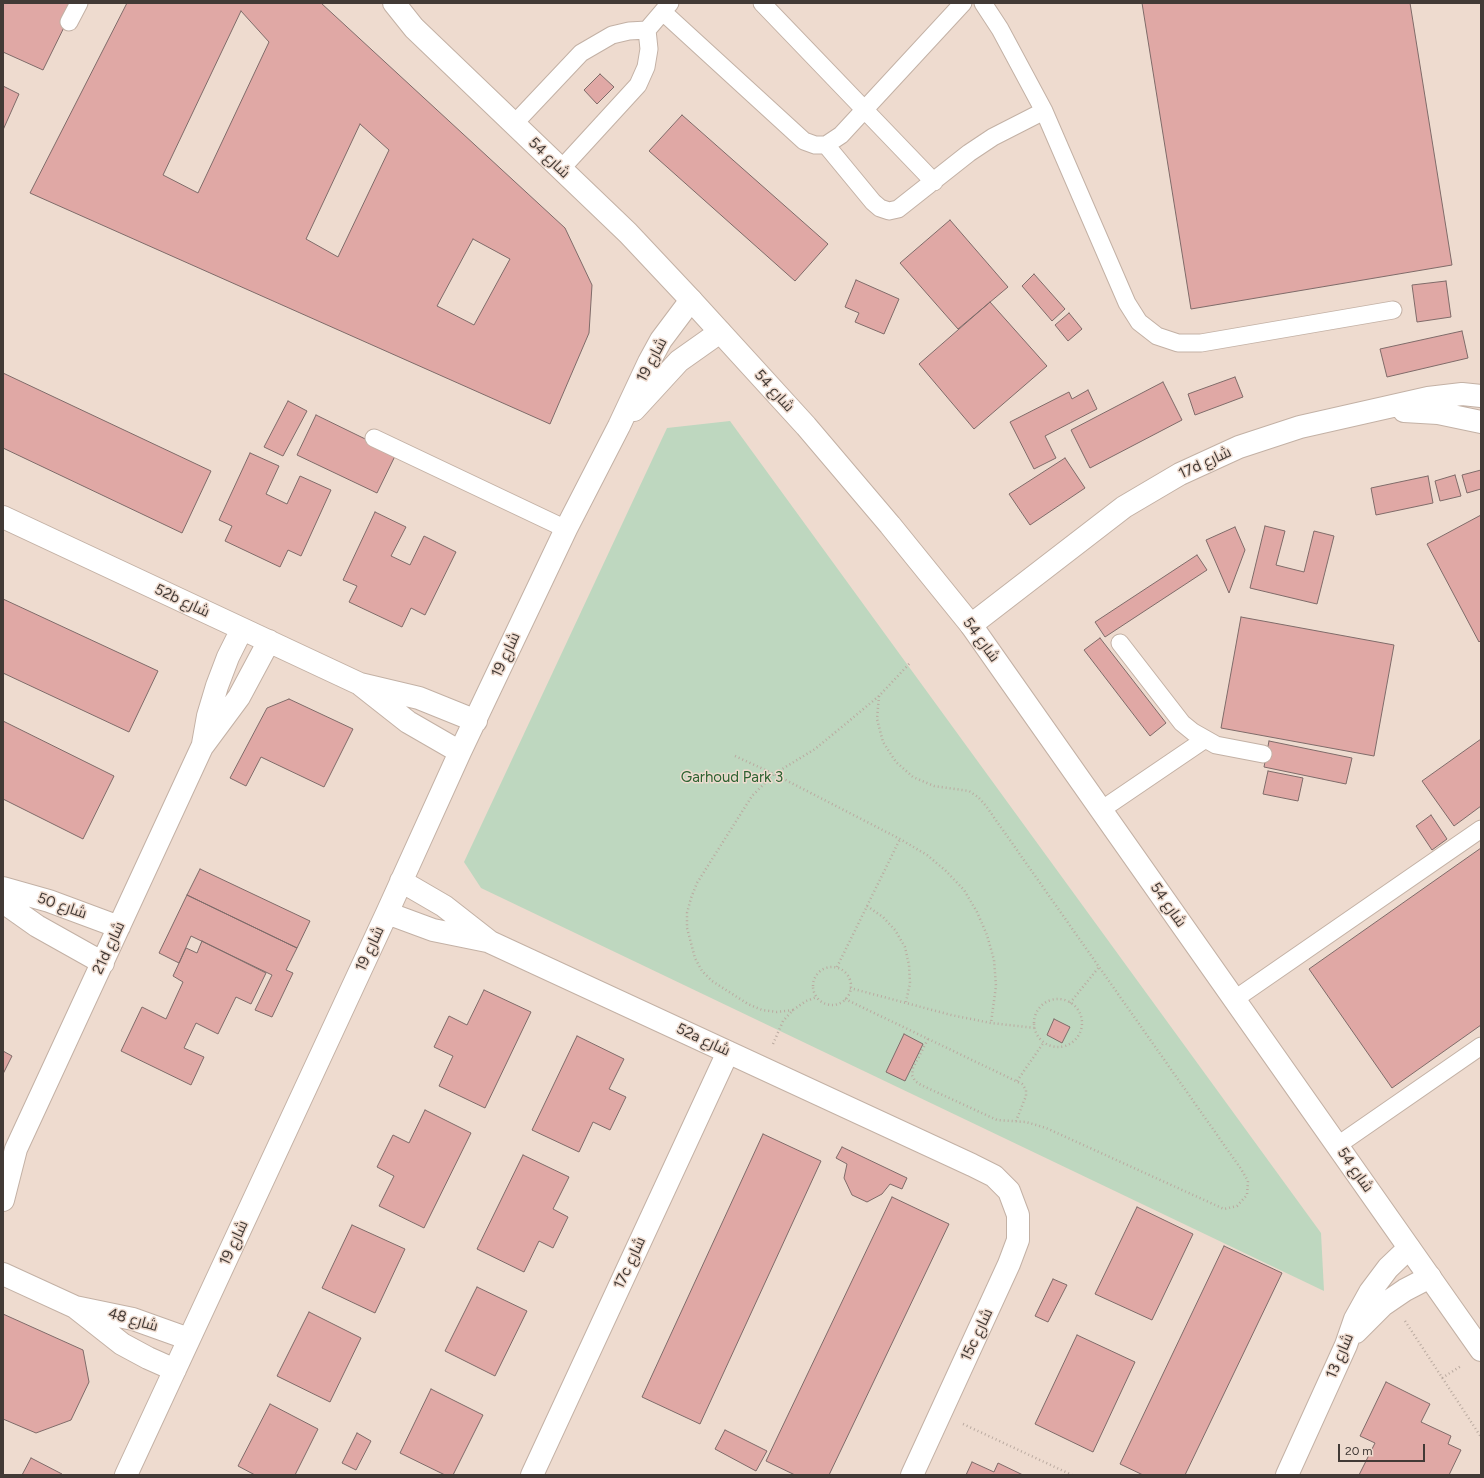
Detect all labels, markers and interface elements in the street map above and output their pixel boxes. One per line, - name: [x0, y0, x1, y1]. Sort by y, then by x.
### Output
- street label: شارع 54: [525, 134, 573, 182]
- street label: شارع 19: [633, 335, 671, 385]
- street label: شارع 54: [750, 366, 798, 416]
- street label: 17d شارع: [1176, 443, 1234, 483]
- street label: 52b شارع: [152, 580, 212, 622]
- street label: شارع 54: [959, 614, 1003, 666]
- street label: شارع 19: [488, 630, 524, 680]
- park label: Garhoud Park 3: [681, 769, 783, 787]
- street label: شارع 54: [1146, 879, 1190, 931]
- street label: شارع 50: [35, 889, 89, 923]
- street label: 21d شارع: [89, 919, 129, 977]
- street label: شارع 19: [352, 924, 388, 974]
- street label: 52a شارع: [673, 1020, 733, 1060]
- street label: شارع 54: [1333, 1144, 1377, 1196]
- street label: شارع 19: [216, 1218, 252, 1268]
- street label: 17c شارع: [610, 1234, 650, 1292]
- street label: شارع 48: [106, 1304, 160, 1336]
- street label: 15c شارع: [957, 1306, 997, 1364]
- street label: شارع 13: [1323, 1331, 1357, 1381]
- scale bar: [1340, 1436, 1427, 1462]
- text: 20 m: [1345, 1444, 1373, 1458]

